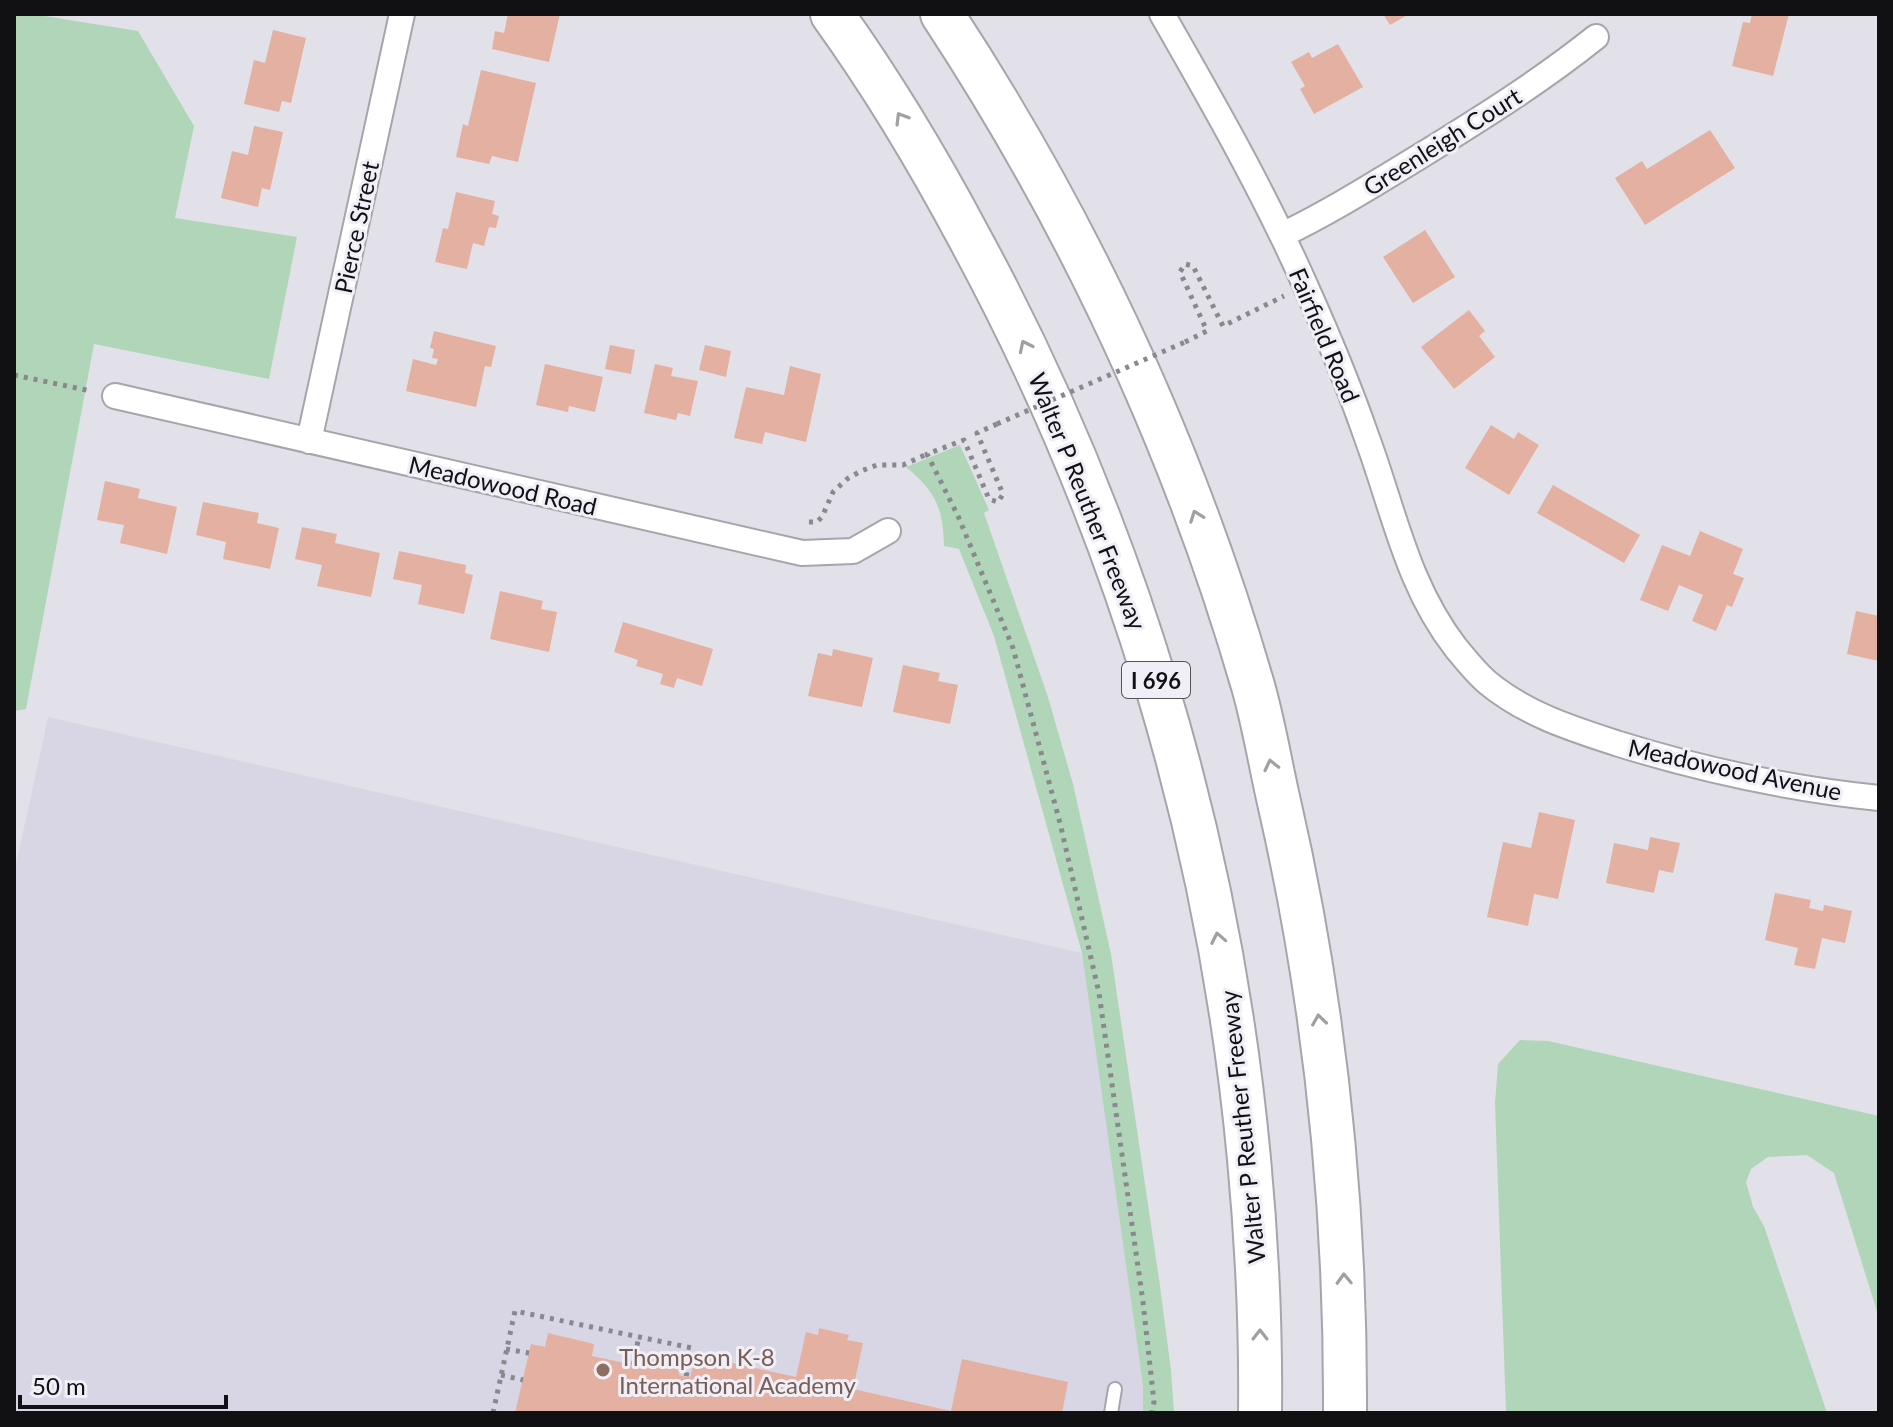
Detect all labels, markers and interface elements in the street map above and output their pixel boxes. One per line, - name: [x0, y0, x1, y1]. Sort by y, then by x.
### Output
- street label: Greenleigh Court: [1358, 81, 1527, 201]
- one-way arrow: [895, 112, 911, 127]
- street label: Pierce Street: [328, 158, 384, 296]
- street label: Fairfield Road: [1284, 263, 1366, 407]
- one-way arrow: [1019, 340, 1035, 355]
- street label: Walter P Reuther Freeway: [1023, 368, 1153, 634]
- street label: Meadowood Road: [406, 449, 600, 521]
- one-way arrow: [1189, 510, 1206, 524]
- road number: I 696: [1122, 662, 1190, 698]
- street label: Meadowood Avenue: [1626, 732, 1844, 806]
- one-way arrow: [1263, 759, 1280, 772]
- one-way arrow: [1211, 931, 1228, 944]
- street label: Walter P Reuther Freeway: [1213, 988, 1271, 1265]
- one-way arrow: [1311, 1013, 1328, 1027]
- one-way arrow: [1335, 1272, 1352, 1285]
- one-way arrow: [1251, 1328, 1269, 1341]
- place label: Thompson K-8 International Academy: [619, 1342, 856, 1399]
- scale bar: [20, 1359, 226, 1409]
- marker: Thompson K-8 International Academy: [594, 1361, 612, 1379]
- text: 50 m: [32, 1371, 86, 1400]

